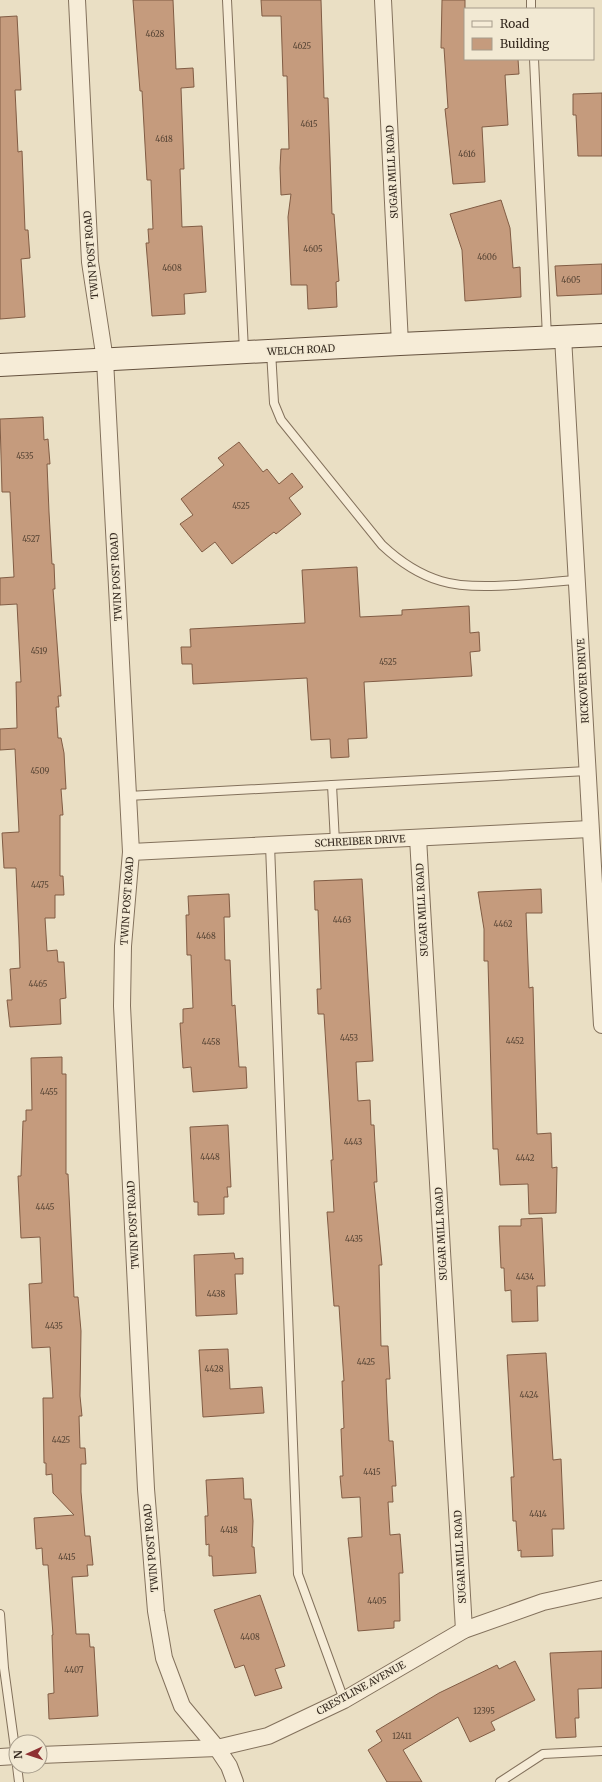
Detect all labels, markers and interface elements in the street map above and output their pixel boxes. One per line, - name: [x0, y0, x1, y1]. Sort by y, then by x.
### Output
- legend: [464, 8, 594, 60]
- text: Road: [500, 16, 529, 31]
- house number: 4628: [146, 29, 165, 39]
- text: Building: [500, 36, 550, 51]
- house number: 4625: [293, 41, 312, 51]
- house number: 4615: [300, 119, 318, 129]
- street label: SUGAR MILL ROAD: [383, 124, 401, 219]
- house number: 4618: [155, 134, 173, 144]
- house number: 4616: [458, 149, 476, 159]
- street label: TWIN POST ROAD: [81, 210, 101, 300]
- house number: 4605: [303, 244, 323, 254]
- house number: 4606: [477, 252, 497, 262]
- house number: 4608: [162, 263, 182, 273]
- house number: 4605: [561, 275, 581, 285]
- street label: WELCH ROAD: [266, 342, 336, 358]
- house number: 4535: [16, 451, 34, 461]
- house number: 4525: [232, 501, 250, 511]
- street label: TWIN POST ROAD: [107, 532, 125, 622]
- house number: 4527: [22, 534, 40, 544]
- street label: RICKOVER DRIVE: [574, 638, 592, 724]
- house number: 4519: [31, 646, 47, 656]
- house number: 4525: [379, 657, 397, 667]
- house number: 4509: [31, 766, 50, 776]
- street label: SCHREIBER DRIVE: [314, 832, 407, 850]
- street label: TWIN POST ROAD: [117, 856, 137, 946]
- street label: SUGAR MILL ROAD: [413, 862, 431, 957]
- house number: 4475: [31, 880, 49, 890]
- house number: 4463: [333, 915, 352, 925]
- house number: 4462: [493, 919, 513, 929]
- house number: 4468: [196, 931, 216, 941]
- house number: 4465: [29, 979, 48, 989]
- house number: 4453: [340, 1033, 358, 1043]
- house number: 4452: [506, 1036, 524, 1046]
- house number: 4458: [202, 1037, 220, 1047]
- house number: 4455: [40, 1087, 58, 1097]
- house number: 4443: [344, 1137, 363, 1147]
- house number: 4448: [200, 1152, 220, 1162]
- house number: 4442: [515, 1153, 535, 1163]
- street label: TWIN POST ROAD: [124, 1180, 142, 1270]
- street label: SUGAR MILL ROAD: [432, 1186, 450, 1281]
- house number: 4445: [36, 1202, 55, 1212]
- house number: 4435: [345, 1234, 363, 1244]
- house number: 4434: [516, 1272, 534, 1282]
- house number: 4438: [207, 1289, 225, 1299]
- house number: 4435: [45, 1321, 63, 1331]
- house number: 4425: [357, 1357, 376, 1367]
- house number: 4428: [205, 1364, 224, 1374]
- house number: 4424: [520, 1390, 539, 1400]
- house number: 4425: [52, 1435, 71, 1445]
- house number: 4415: [363, 1467, 381, 1477]
- street label: TWIN POST ROAD: [141, 1503, 161, 1593]
- street label: SUGAR MILL ROAD: [451, 1509, 469, 1604]
- house number: 4414: [529, 1509, 547, 1519]
- house number: 4418: [220, 1525, 238, 1535]
- house number: 4415: [58, 1552, 76, 1562]
- house number: 4405: [367, 1596, 387, 1606]
- house number: 4408: [240, 1632, 260, 1642]
- street label: CRESTLINE AVENUE: [314, 1658, 408, 1718]
- house number: 4407: [64, 1665, 84, 1675]
- house number: 12395: [473, 1706, 495, 1716]
- house number: 12411: [392, 1731, 412, 1741]
- north arrow: [8, 1734, 48, 1774]
- text: N: [11, 1750, 25, 1759]

